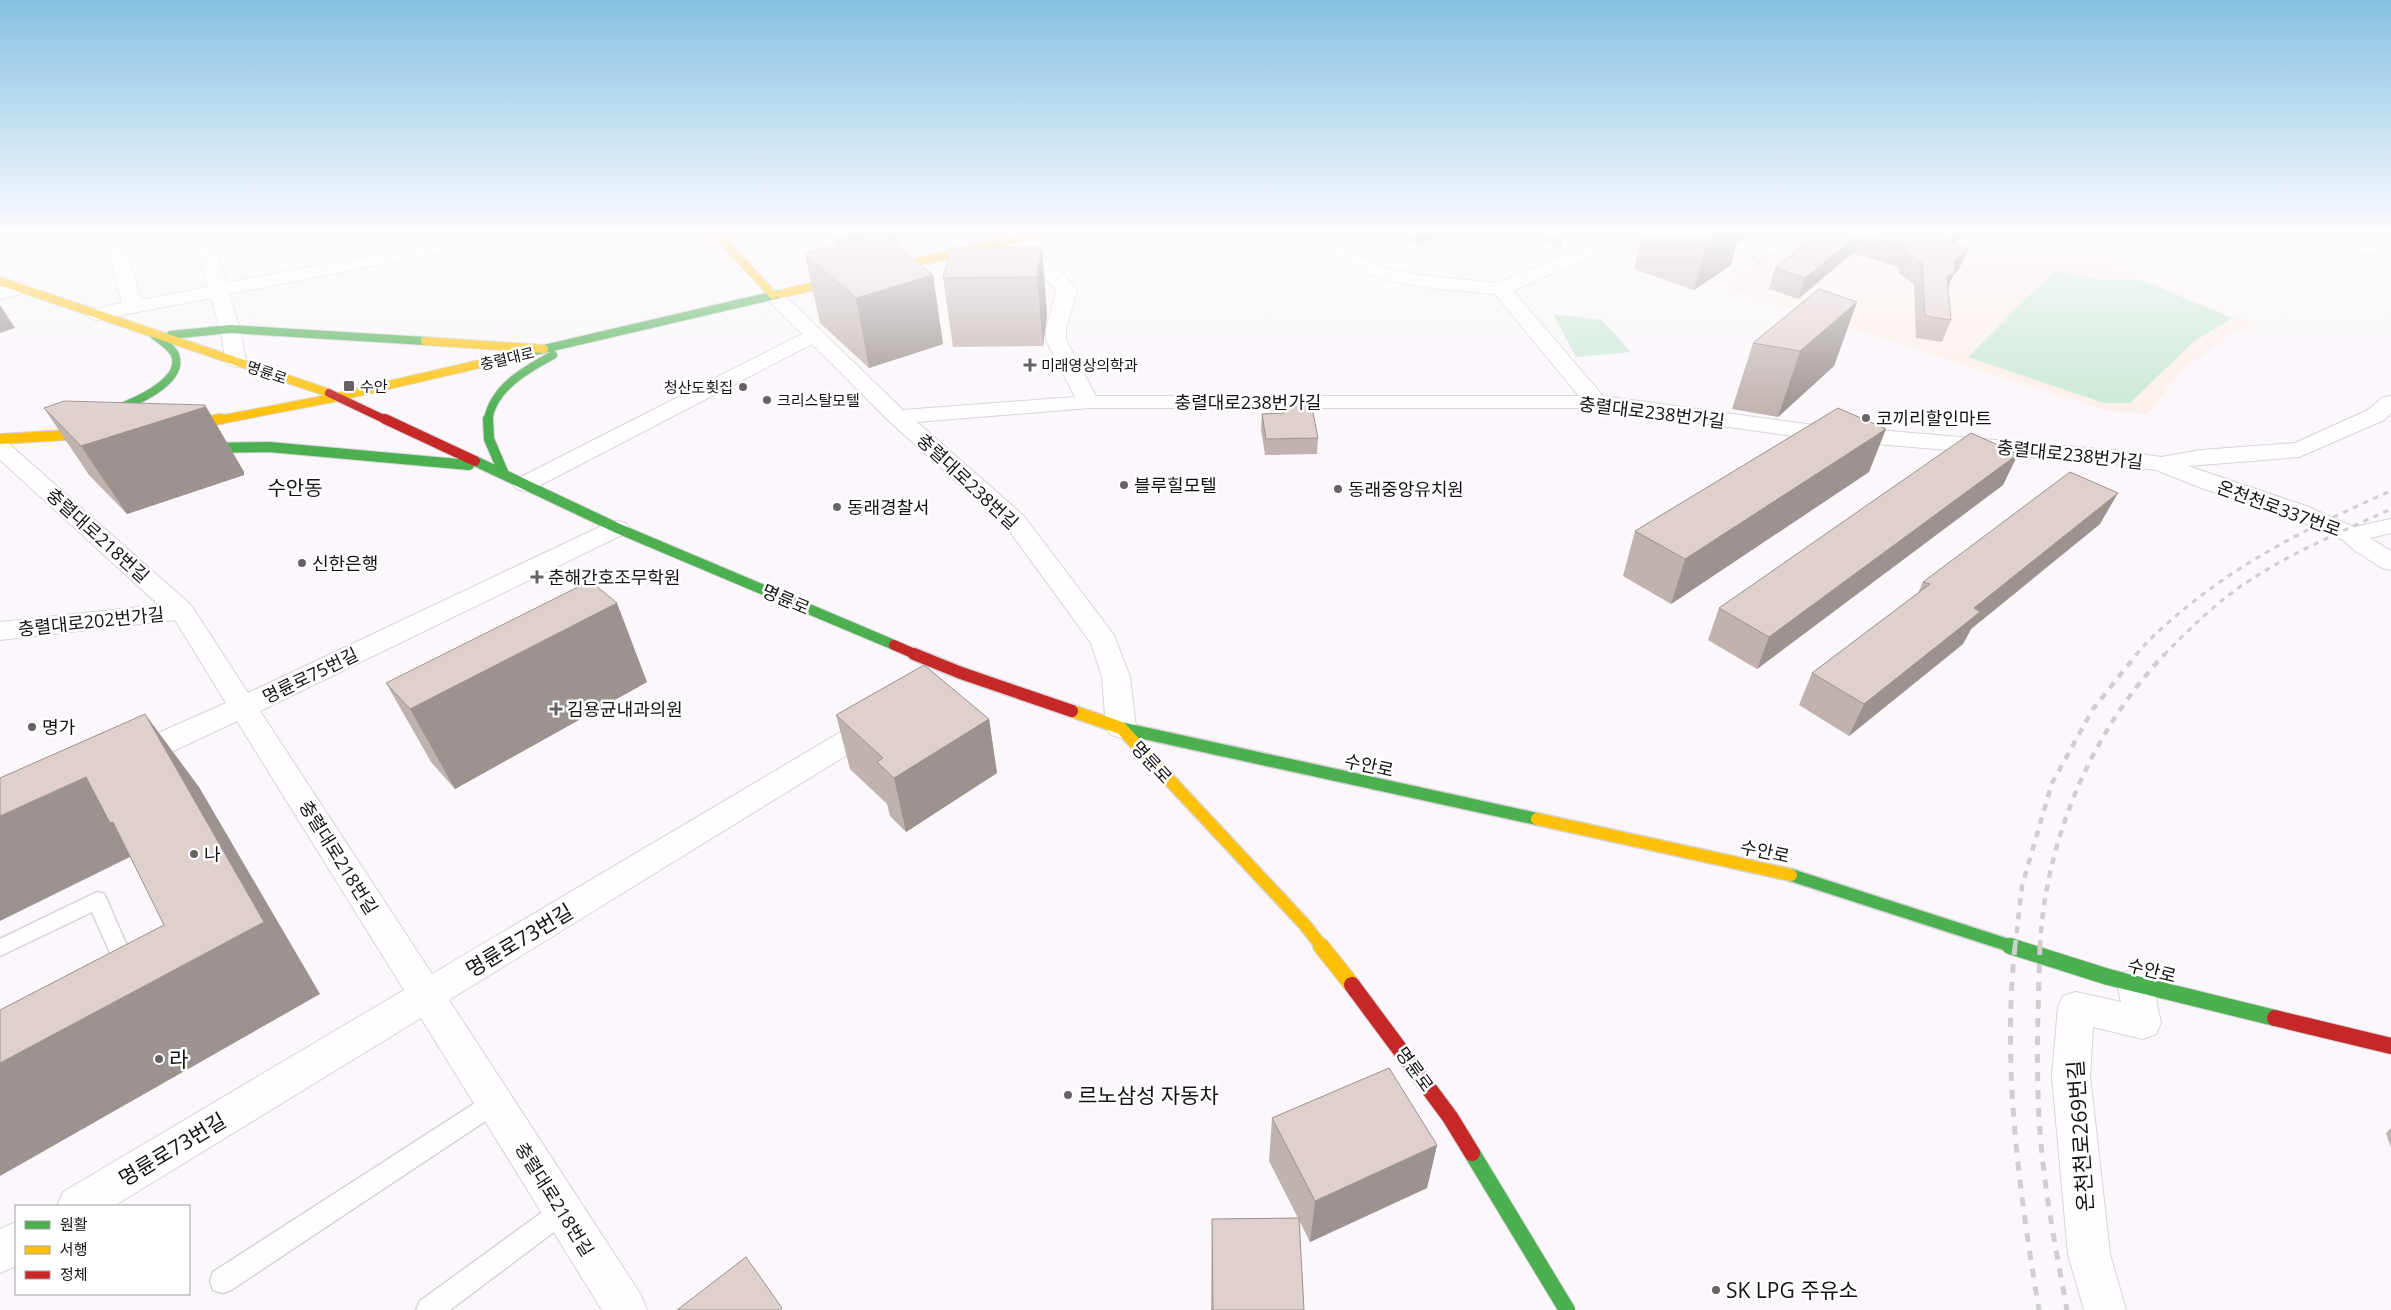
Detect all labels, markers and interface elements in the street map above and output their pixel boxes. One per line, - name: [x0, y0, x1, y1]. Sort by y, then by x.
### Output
- street label: 충렬대로: [478, 342, 536, 374]
- place label: 미래영상의학과: [1041, 355, 1138, 375]
- street label: 명륜로: [244, 356, 290, 388]
- marker: 미래영상의학과: [1023, 358, 1037, 372]
- place label: 수안: [360, 376, 388, 396]
- place label: 청산도횟집: [664, 377, 733, 397]
- marker: 수안: [342, 379, 356, 393]
- marker: 청산도횟집: [737, 381, 749, 393]
- place label: 크리스탈모텔: [777, 390, 860, 410]
- street label: 충렬대로238번가길: [1175, 390, 1321, 414]
- street label: 충렬대로238번가길: [1578, 391, 1726, 433]
- marker: 크리스탈모텔: [761, 394, 773, 406]
- place label: 코끼리할인마트: [1876, 406, 1992, 430]
- marker: 코끼리할인마트: [1860, 412, 1872, 424]
- street label: 충렬대로238번길: [912, 428, 1024, 534]
- street label: 충렬대로238번가길: [1996, 434, 2144, 474]
- place label: 블루힐모텔: [1134, 473, 1217, 497]
- district label: 수안동: [267, 474, 323, 501]
- street label: 온천천로337번로: [2214, 474, 2344, 542]
- place label: 동래중앙유치원: [1348, 477, 1464, 501]
- marker: 블루힐모텔: [1118, 479, 1130, 491]
- street label: 충렬대로218번길: [42, 483, 154, 587]
- marker: 동래중앙유치원: [1332, 483, 1344, 495]
- place label: 동래경찰서: [847, 495, 930, 519]
- marker: 동래경찰서: [831, 501, 843, 513]
- place label: 신한은행: [312, 551, 378, 575]
- marker: 신한은행: [296, 557, 308, 569]
- place label: 춘해간호조무학원: [548, 565, 680, 589]
- marker: 춘해간호조무학원: [530, 570, 544, 584]
- street label: 명륜로: [758, 578, 814, 620]
- street label: 충렬대로202번가길: [17, 601, 165, 641]
- street label: 명륜로75번길: [258, 642, 362, 708]
- place label: 김용균내과의원: [567, 697, 683, 721]
- marker: 김용균내과의원: [549, 702, 563, 716]
- place label: 명가: [42, 715, 76, 739]
- marker: 명가: [26, 721, 38, 733]
- street label: 명륜로: [1126, 736, 1178, 788]
- street label: 수안로: [1342, 748, 1396, 782]
- street label: 충렬대로218번길: [294, 795, 384, 919]
- street label: 수안로: [1738, 834, 1792, 868]
- place label: 나: [204, 842, 221, 866]
- marker: 나: [188, 848, 200, 860]
- street label: 명륜로73번길: [460, 897, 578, 983]
- street label: 수안로: [2125, 952, 2179, 988]
- street label: 명륜로: [1391, 1042, 1439, 1096]
- place label: 라: [169, 1045, 188, 1073]
- marker: 라: [153, 1053, 165, 1065]
- street label: 온천천로269번길: [2061, 1059, 2099, 1213]
- place label: 르노삼성 자동차: [1078, 1081, 1219, 1109]
- marker: 르노삼성 자동차: [1062, 1089, 1074, 1101]
- street label: 명륜로73번길: [113, 1106, 231, 1192]
- street label: 충렬대로218번길: [510, 1137, 600, 1261]
- legend: [15, 1205, 190, 1295]
- text: 원활: [60, 1214, 88, 1234]
- text: 서행: [60, 1239, 88, 1259]
- text: 정체: [60, 1264, 88, 1284]
- place label: SK LPG 주유소: [1726, 1276, 1858, 1304]
- marker: SK LPG 주유소: [1710, 1284, 1722, 1296]

